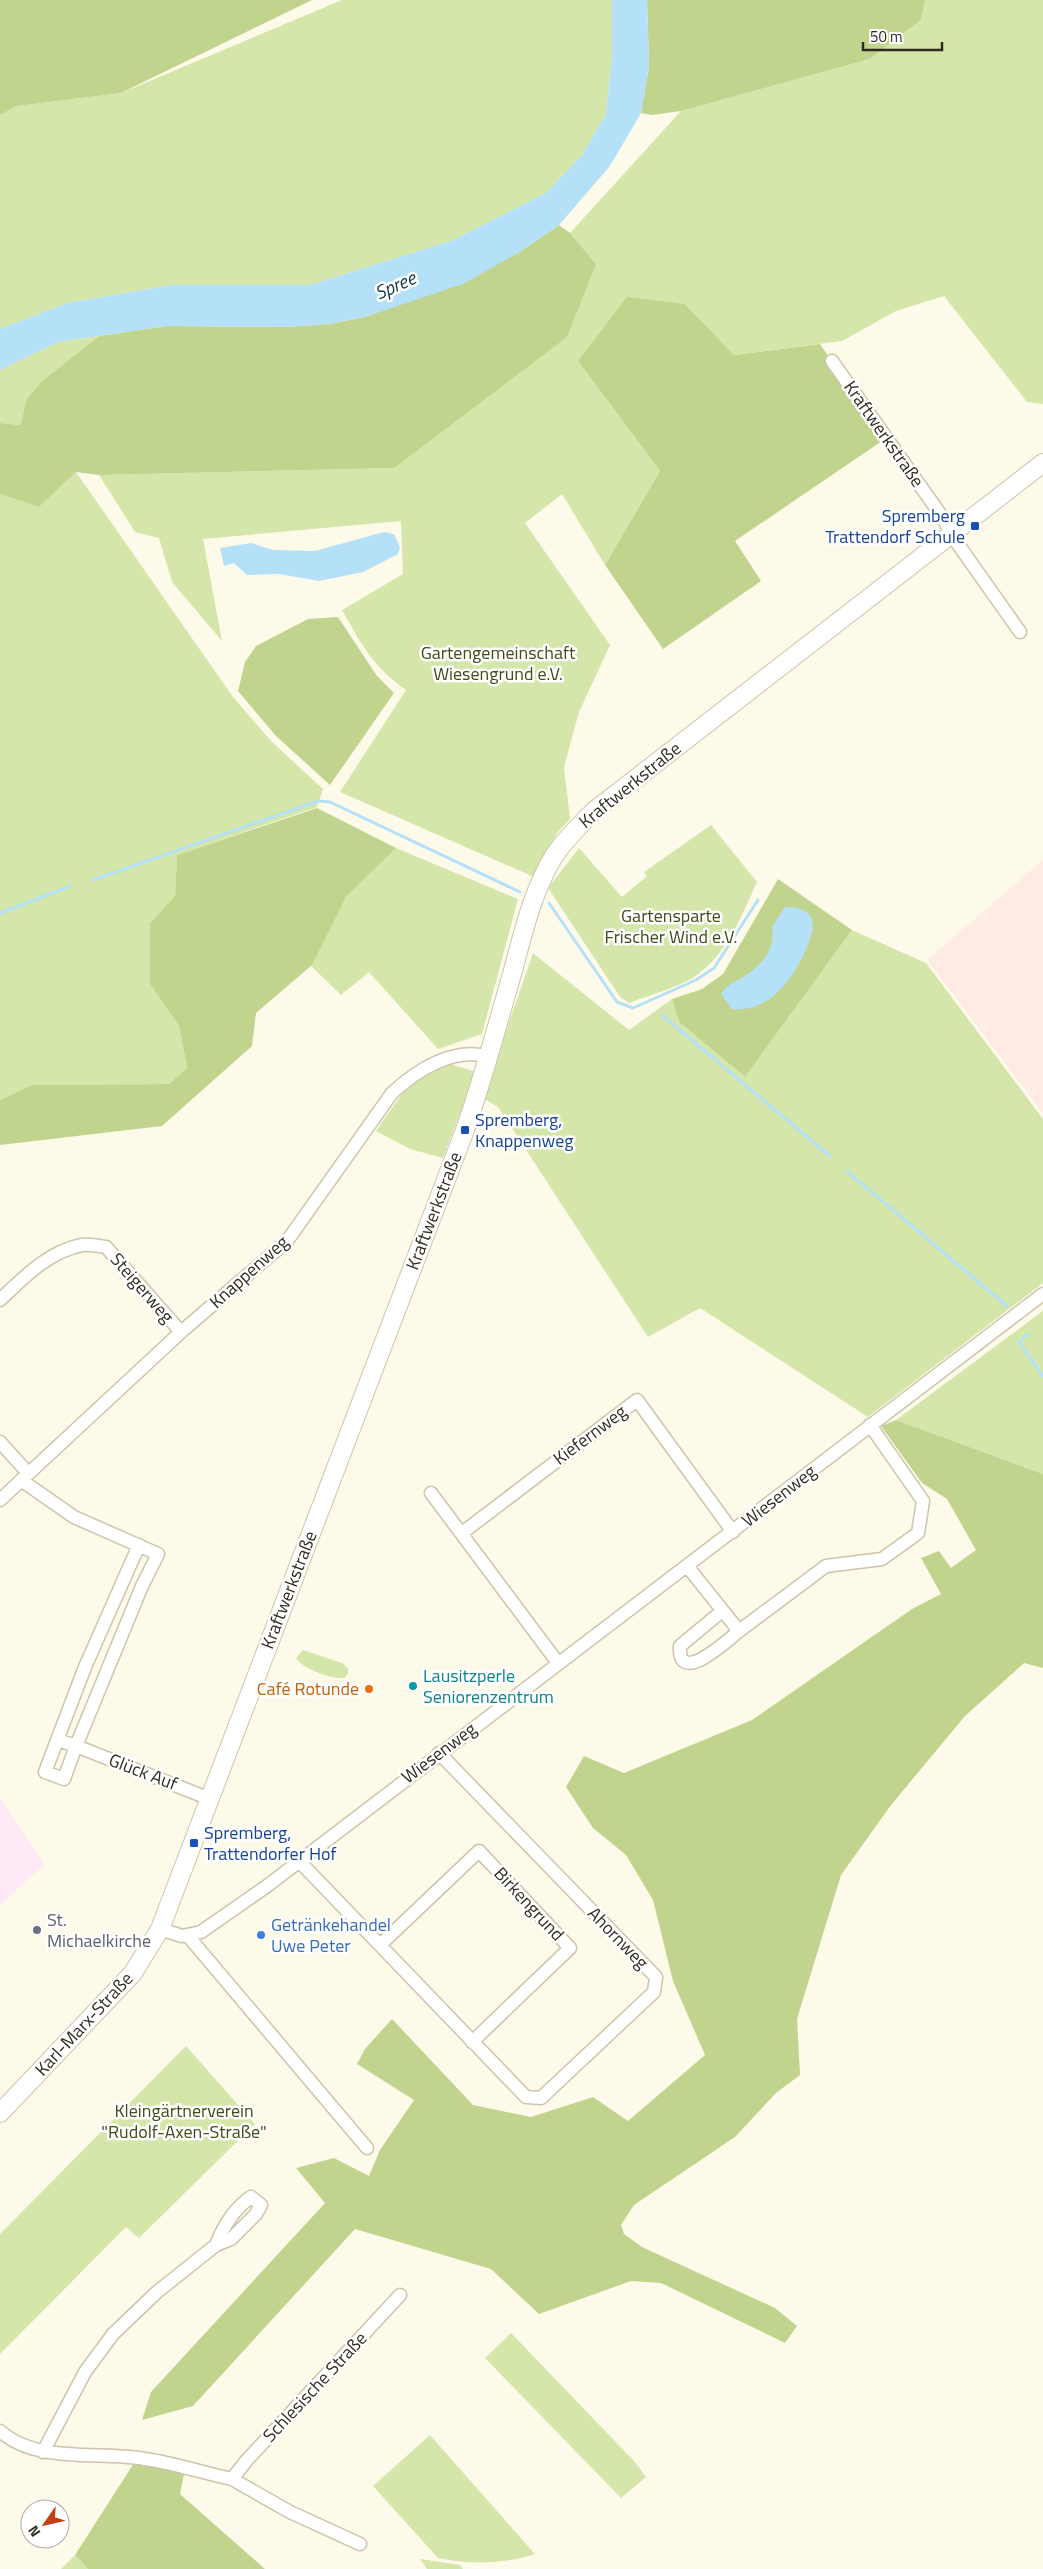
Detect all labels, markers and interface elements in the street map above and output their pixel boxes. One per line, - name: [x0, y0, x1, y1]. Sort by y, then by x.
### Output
- scale bar: [863, 20, 942, 52]
- text: 50 m: [870, 25, 903, 48]
- water label: Spree: [370, 262, 421, 306]
- street label: Kraftwerkstraße: [838, 375, 931, 493]
- place label: Spremberg Trattendorf Schule: [825, 502, 965, 550]
- marker: Spremberg Trattendorf Schule: [969, 520, 981, 532]
- park label: Gartengemeinschaft Wiesengrund e.V.: [421, 639, 576, 687]
- street label: Kraftwerkstraße: [573, 735, 687, 834]
- park label: Gartensparte Frischer Wind e.V.: [605, 902, 737, 950]
- place label: Spremberg, Knappenweg: [475, 1106, 573, 1154]
- marker: Spremberg, Knappenweg: [459, 1124, 471, 1136]
- street label: Kraftwerkstraße: [399, 1148, 468, 1274]
- street label: Knappenweg: [203, 1229, 294, 1315]
- street label: Steigerweg: [104, 1247, 181, 1329]
- street label: Kiefernweg: [547, 1398, 632, 1471]
- street label: Wiesenweg: [736, 1458, 822, 1533]
- street label: Kraftwerkstraße: [254, 1527, 323, 1653]
- place label: Lausitzperle Seniorenzentrum: [423, 1662, 554, 1710]
- place label: Café Rotunde: [257, 1675, 359, 1702]
- marker: Lausitzperle Seniorenzentrum: [407, 1680, 419, 1692]
- marker: Café Rotunde: [363, 1683, 375, 1695]
- street label: Wiesenweg: [395, 1715, 482, 1790]
- street label: Glück Auf: [105, 1746, 181, 1797]
- place label: Spremberg, Trattendorfer Hof: [204, 1819, 336, 1867]
- marker: Spremberg, Trattendorfer Hof: [188, 1837, 200, 1849]
- street label: Birkengrund: [488, 1861, 571, 1947]
- street label: Ahornweg: [582, 1900, 655, 1975]
- place label: St. Michaelkirche: [47, 1906, 151, 1954]
- place label: Getränkehandel Uwe Peter: [271, 1911, 391, 1959]
- marker: St. Michaelkirche: [31, 1924, 43, 1936]
- marker: Getränkehandel Uwe Peter: [255, 1929, 267, 1941]
- street label: Karl-Marx-Straße: [28, 1966, 139, 2082]
- park label: Kleingärtnerverein "Rudolf-Axen-Straße": [101, 2097, 267, 2145]
- street label: Schlesische Straße: [256, 2325, 373, 2448]
- north arrow: [20, 2499, 70, 2549]
- text: N: [22, 2522, 45, 2541]

